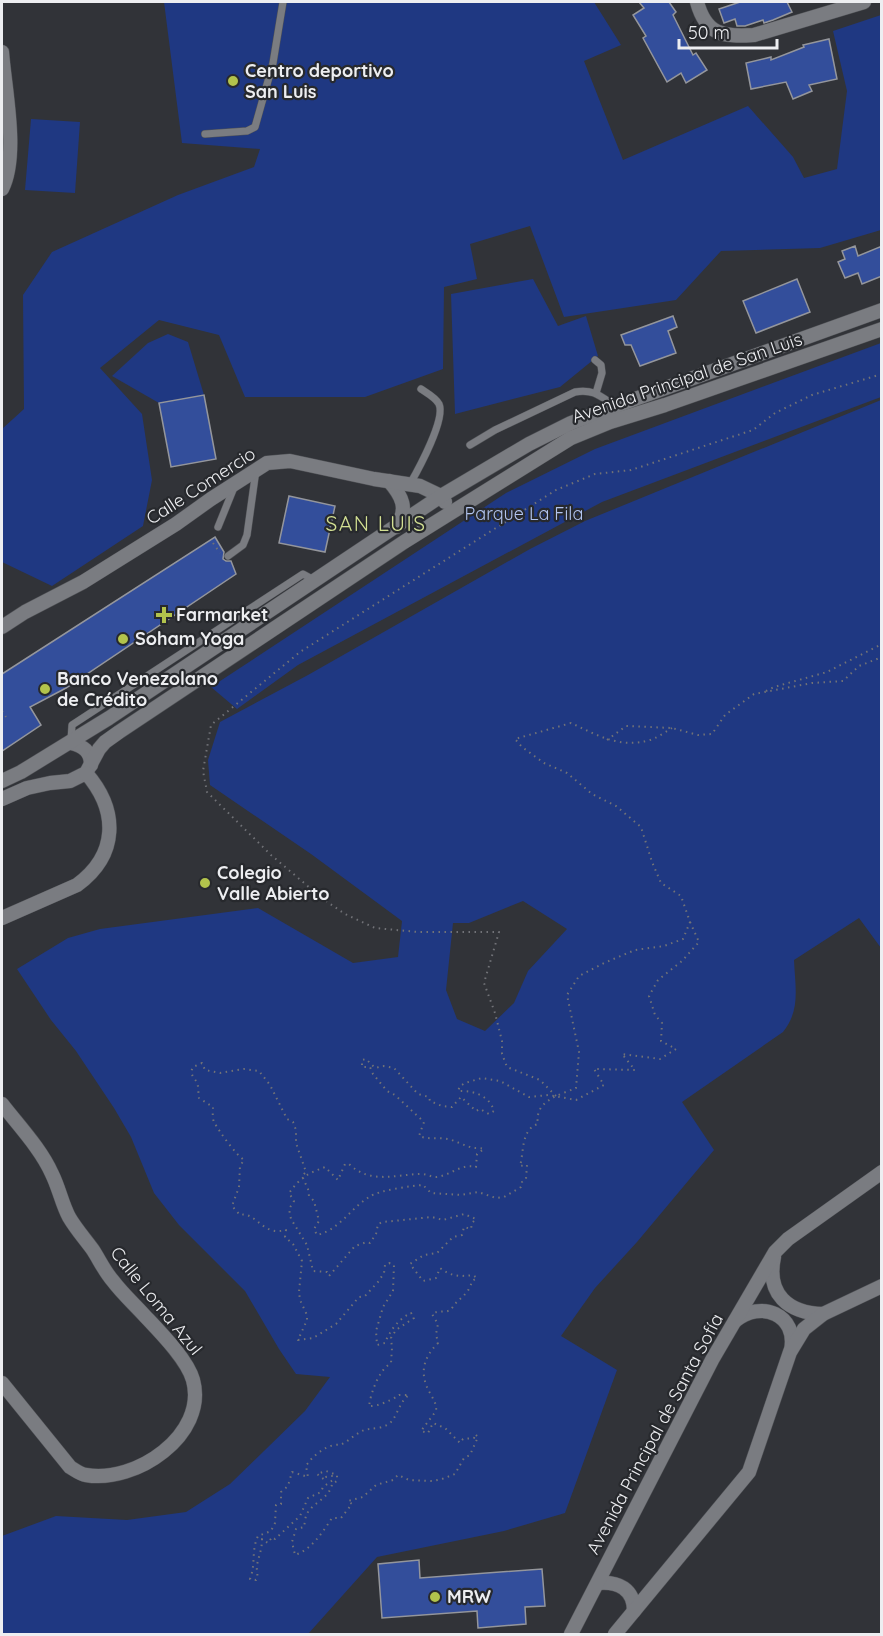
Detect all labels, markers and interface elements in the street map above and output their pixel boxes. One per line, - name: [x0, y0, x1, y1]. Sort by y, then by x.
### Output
- scale bar: [679, 12, 776, 50]
- text: 50 m: [688, 21, 730, 44]
- place label: Centro deportivo San Luis: [245, 59, 394, 103]
- marker: Centro deportivo San Luis: [226, 74, 240, 88]
- street label: Avenida Principal de San Luis: [569, 327, 805, 428]
- street label: Calle Comercio: [142, 442, 260, 529]
- park label: Parque La Fila: [465, 502, 583, 525]
- district label: SAN LUIS: [325, 510, 427, 536]
- place label: Farmarket: [176, 603, 268, 626]
- marker: Farmarket: [157, 608, 171, 622]
- place label: Soham Yoga: [135, 627, 244, 650]
- marker: Soham Yoga: [116, 632, 130, 646]
- place label: Banco Venezolano de Crédito: [57, 667, 218, 711]
- marker: Banco Venezolano de Crédito: [38, 682, 52, 696]
- place label: Colegio Valle Abierto: [217, 861, 329, 905]
- marker: Colegio Valle Abierto: [198, 876, 212, 890]
- street label: Calle Loma Azul: [106, 1242, 207, 1360]
- street label: Avenida Principal de Santa Sofía: [581, 1309, 728, 1558]
- place label: MRW: [447, 1585, 491, 1608]
- marker: MRW: [428, 1590, 442, 1604]

